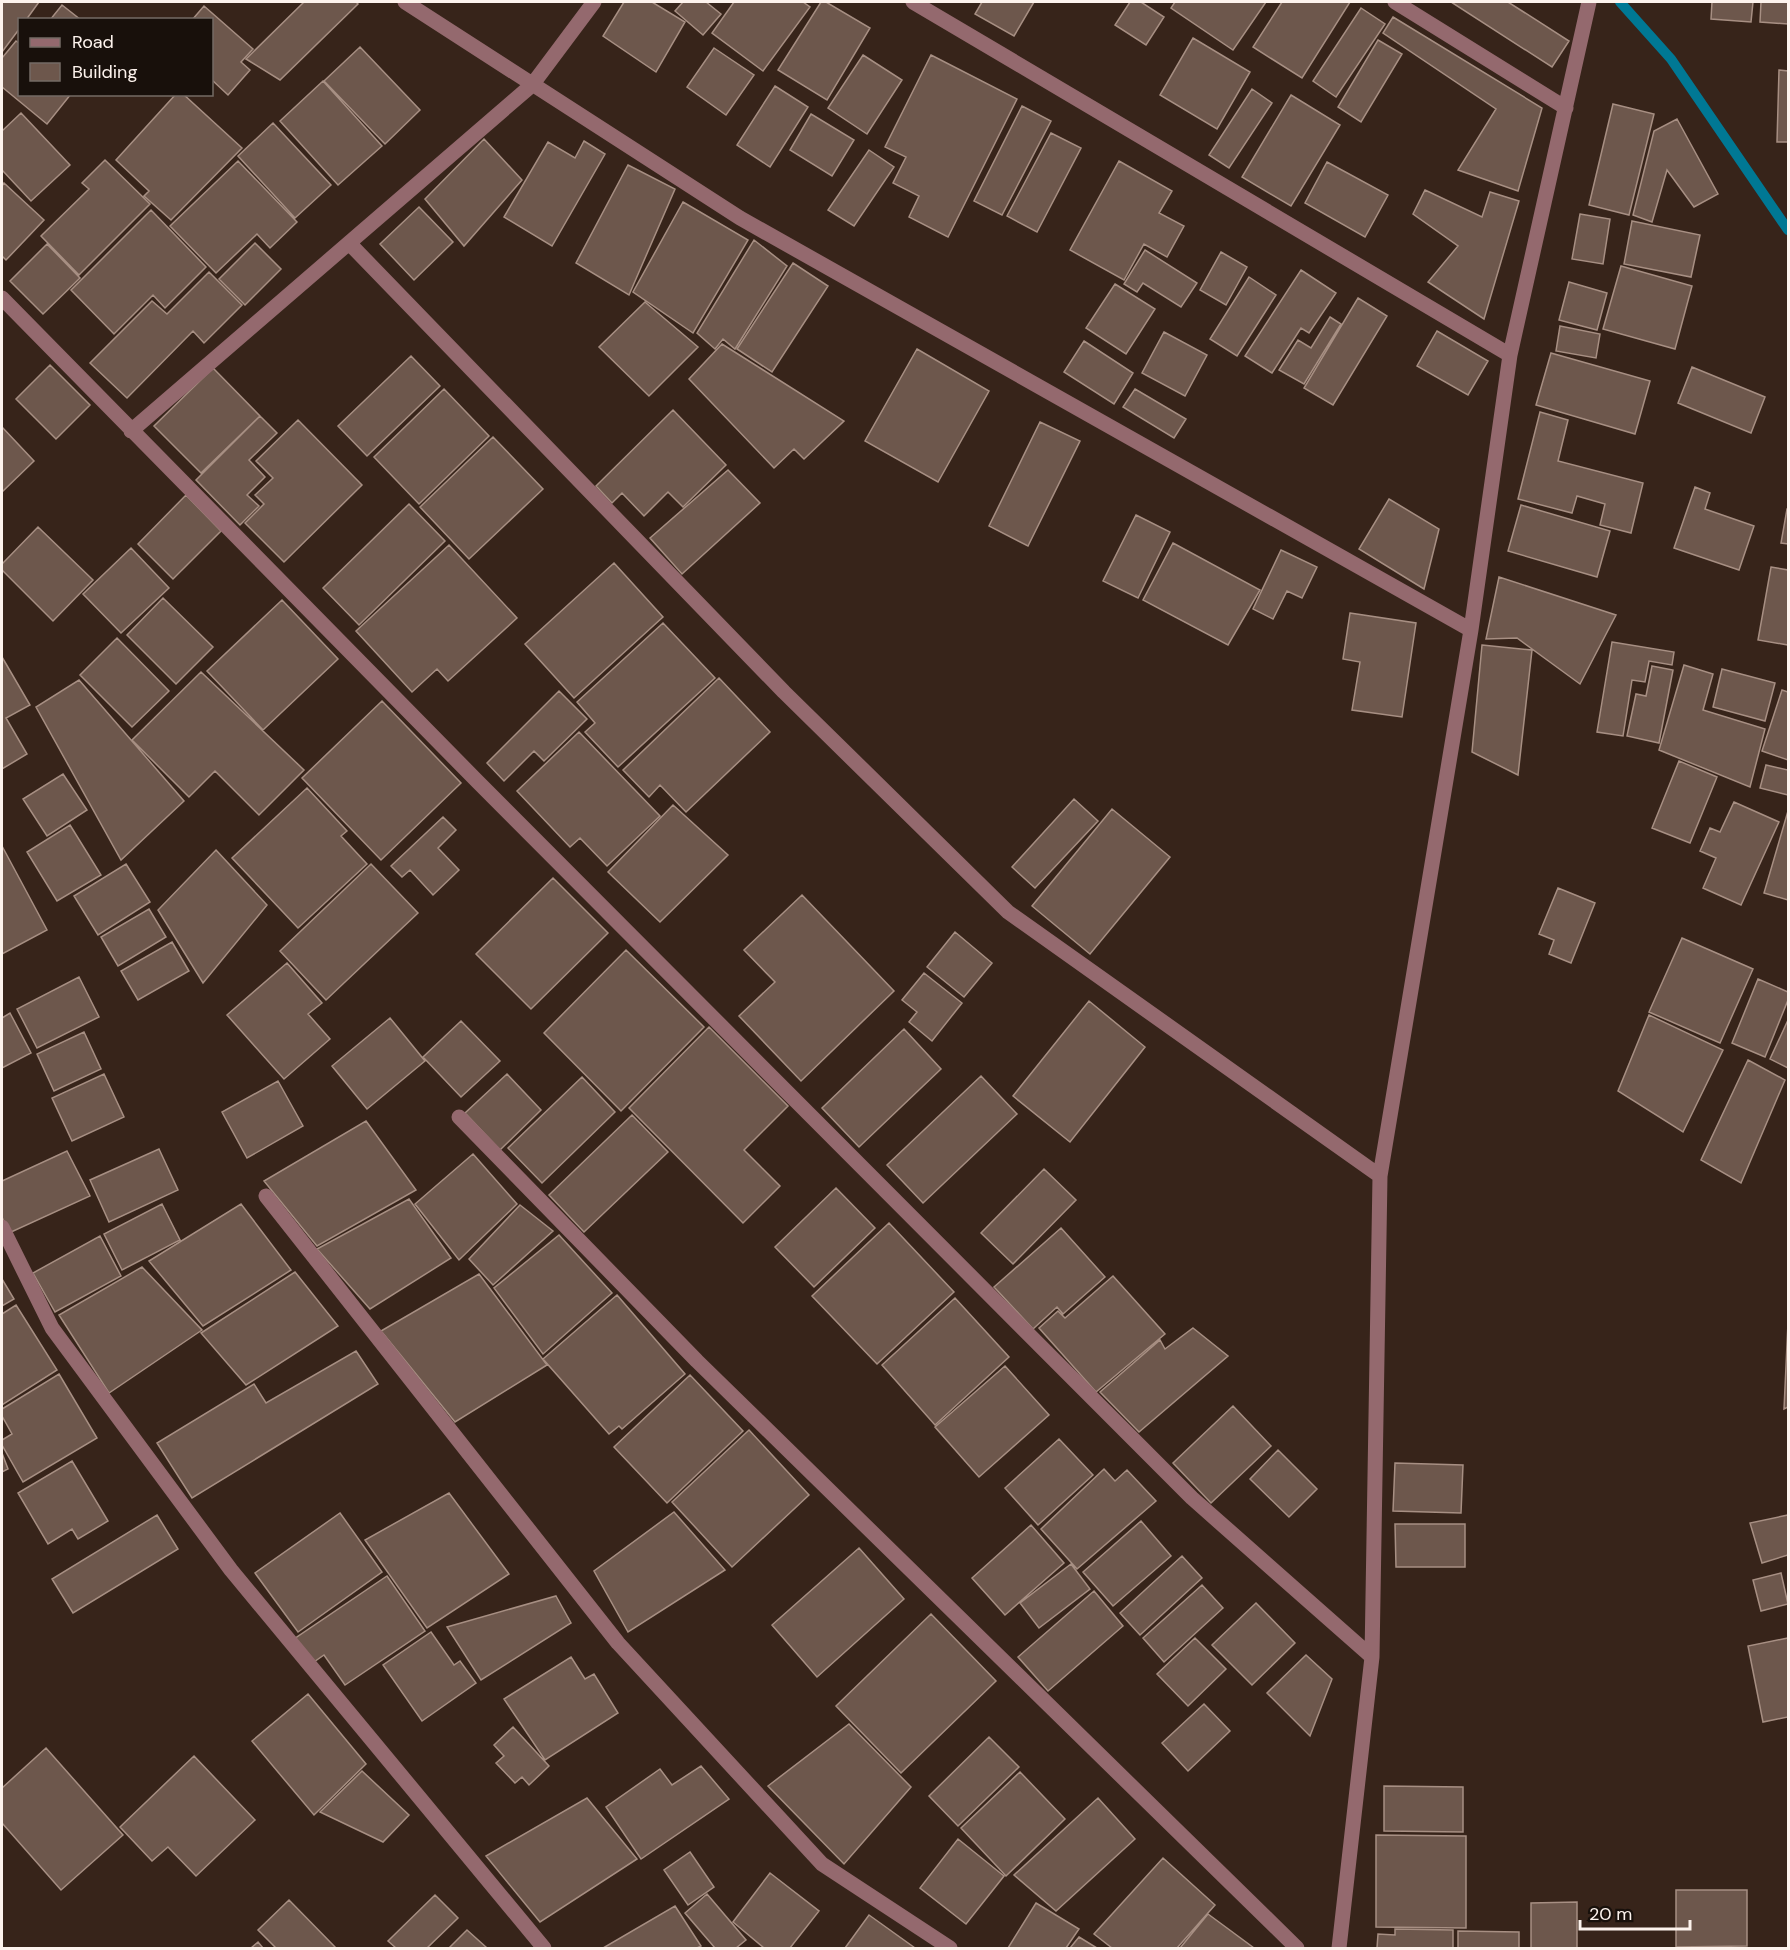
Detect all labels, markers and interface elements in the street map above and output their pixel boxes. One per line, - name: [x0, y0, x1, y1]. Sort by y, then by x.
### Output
- legend: [18, 18, 213, 96]
- text: Road: [72, 30, 114, 54]
- text: Building: [72, 60, 137, 84]
- scale bar: [1580, 1893, 1690, 1931]
- text: 20 m: [1589, 1902, 1632, 1926]

